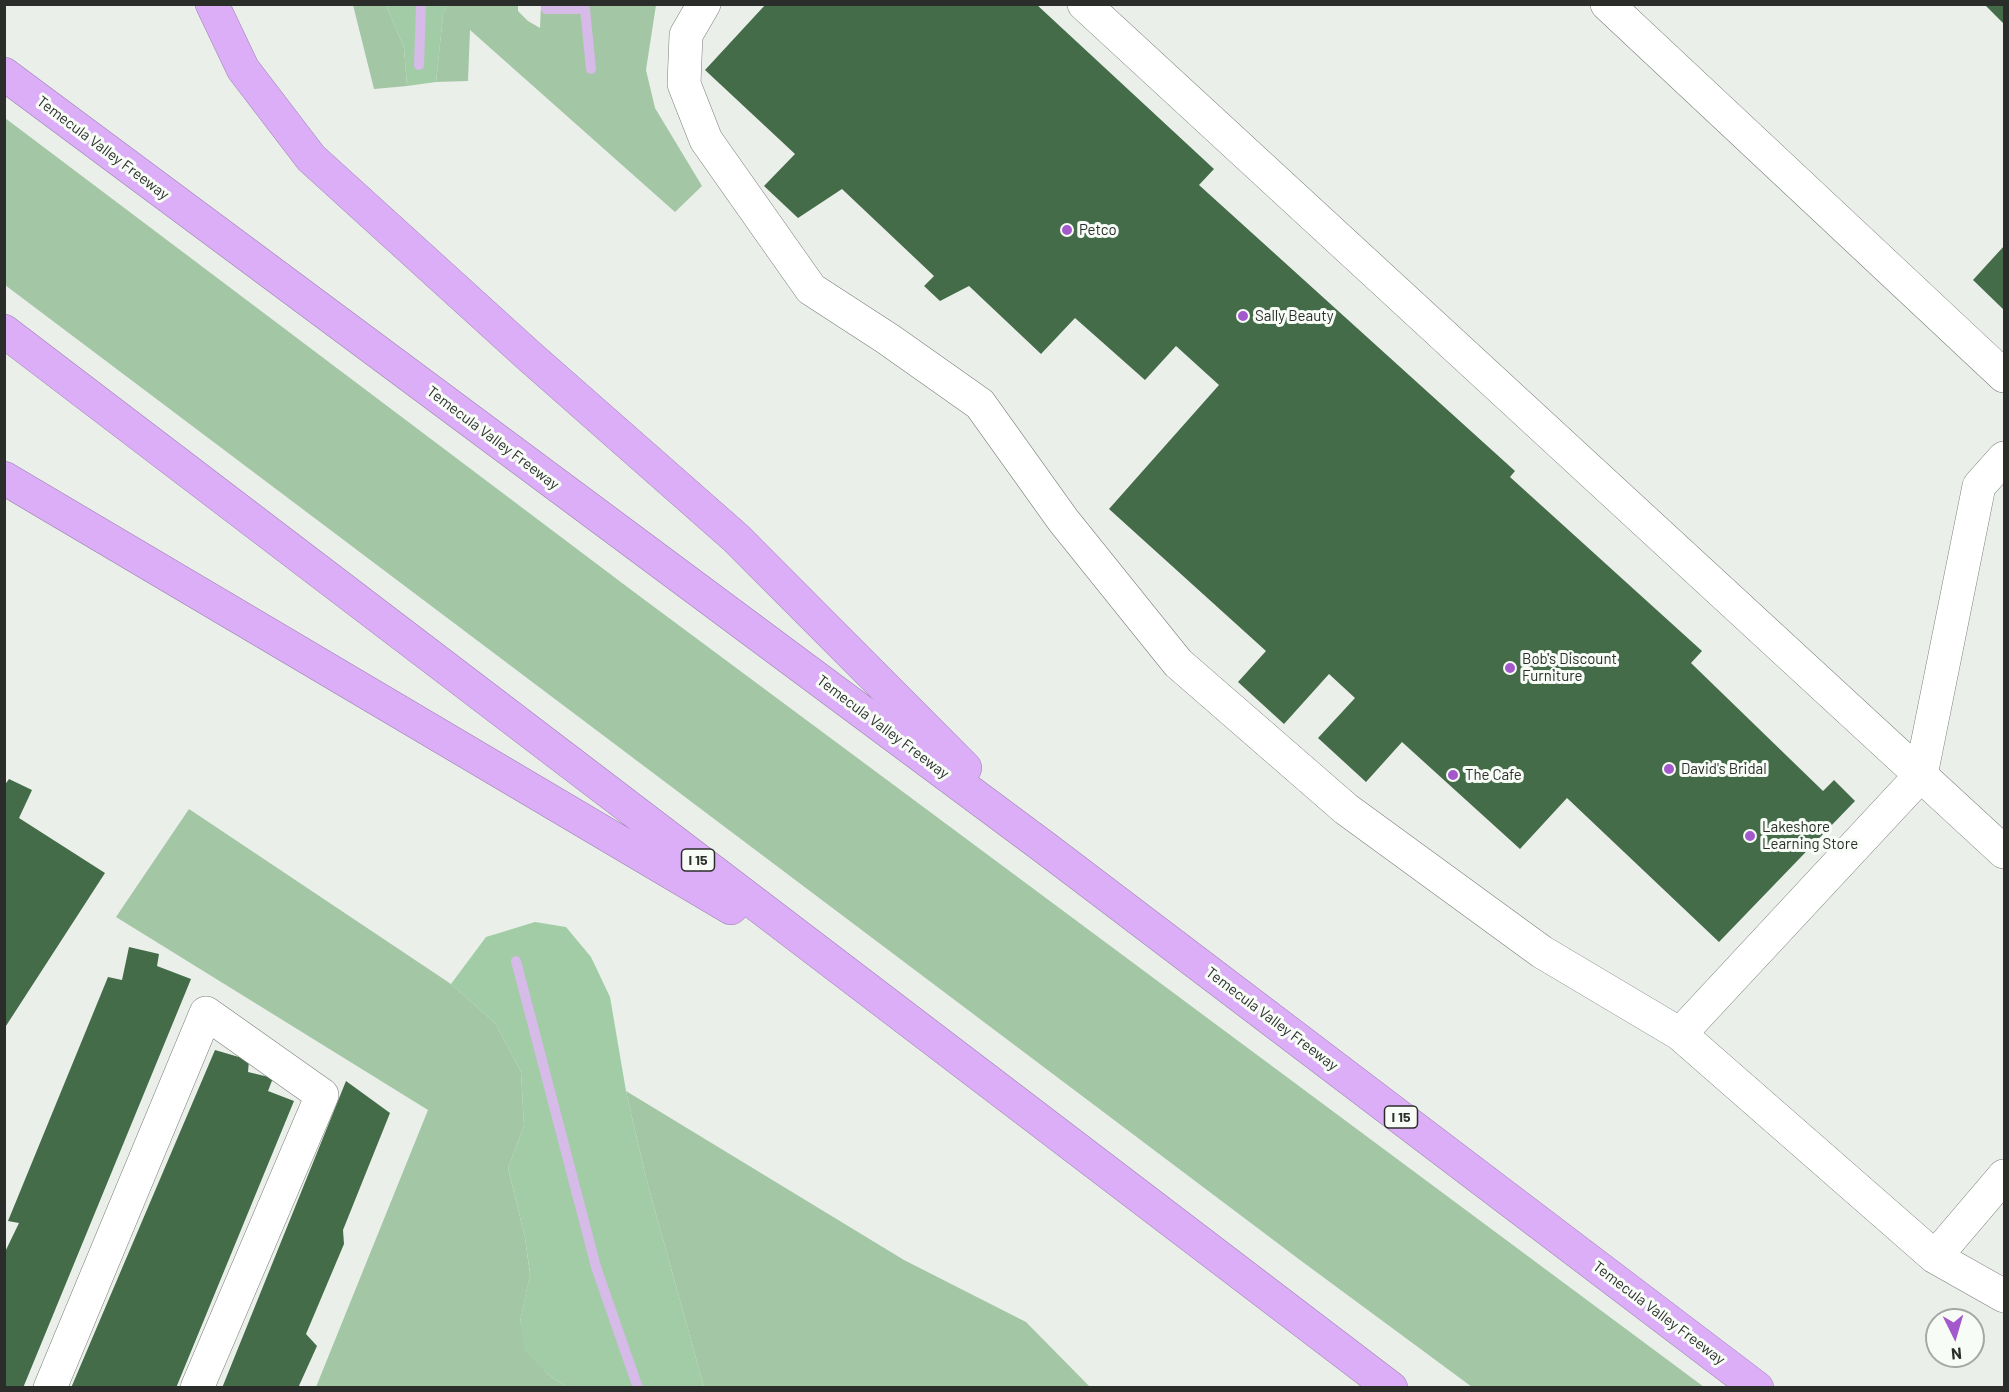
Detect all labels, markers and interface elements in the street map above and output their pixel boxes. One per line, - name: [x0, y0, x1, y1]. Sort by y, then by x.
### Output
- street label: Temecula Valley Freeway: [33, 92, 173, 204]
- place label: Petco: [1079, 221, 1117, 239]
- marker: Petco: [1060, 223, 1074, 237]
- place label: Sally Beauty: [1255, 307, 1334, 325]
- marker: Sally Beauty: [1236, 309, 1250, 323]
- street label: Temecula Valley Freeway: [423, 382, 563, 494]
- place label: Bob's Discount Furniture: [1522, 650, 1617, 685]
- marker: Bob's Discount Furniture: [1503, 661, 1517, 675]
- street label: Temecula Valley Freeway: [813, 671, 953, 783]
- place label: David's Bridal: [1681, 760, 1767, 778]
- marker: David's Bridal: [1662, 762, 1676, 776]
- place label: The Cafe: [1465, 766, 1522, 784]
- marker: The Cafe: [1446, 768, 1460, 782]
- place label: Lakeshore Learning Store: [1762, 818, 1858, 853]
- marker: Lakeshore Learning Store: [1743, 829, 1757, 843]
- road number: I 15: [682, 849, 714, 871]
- street label: Temecula Valley Freeway: [1202, 963, 1342, 1075]
- road number: I 15: [1384, 1106, 1418, 1128]
- street label: Temecula Valley Freeway: [1589, 1257, 1729, 1369]
- north arrow: [1925, 1308, 1985, 1368]
- text: N: [1950, 1345, 1963, 1364]

